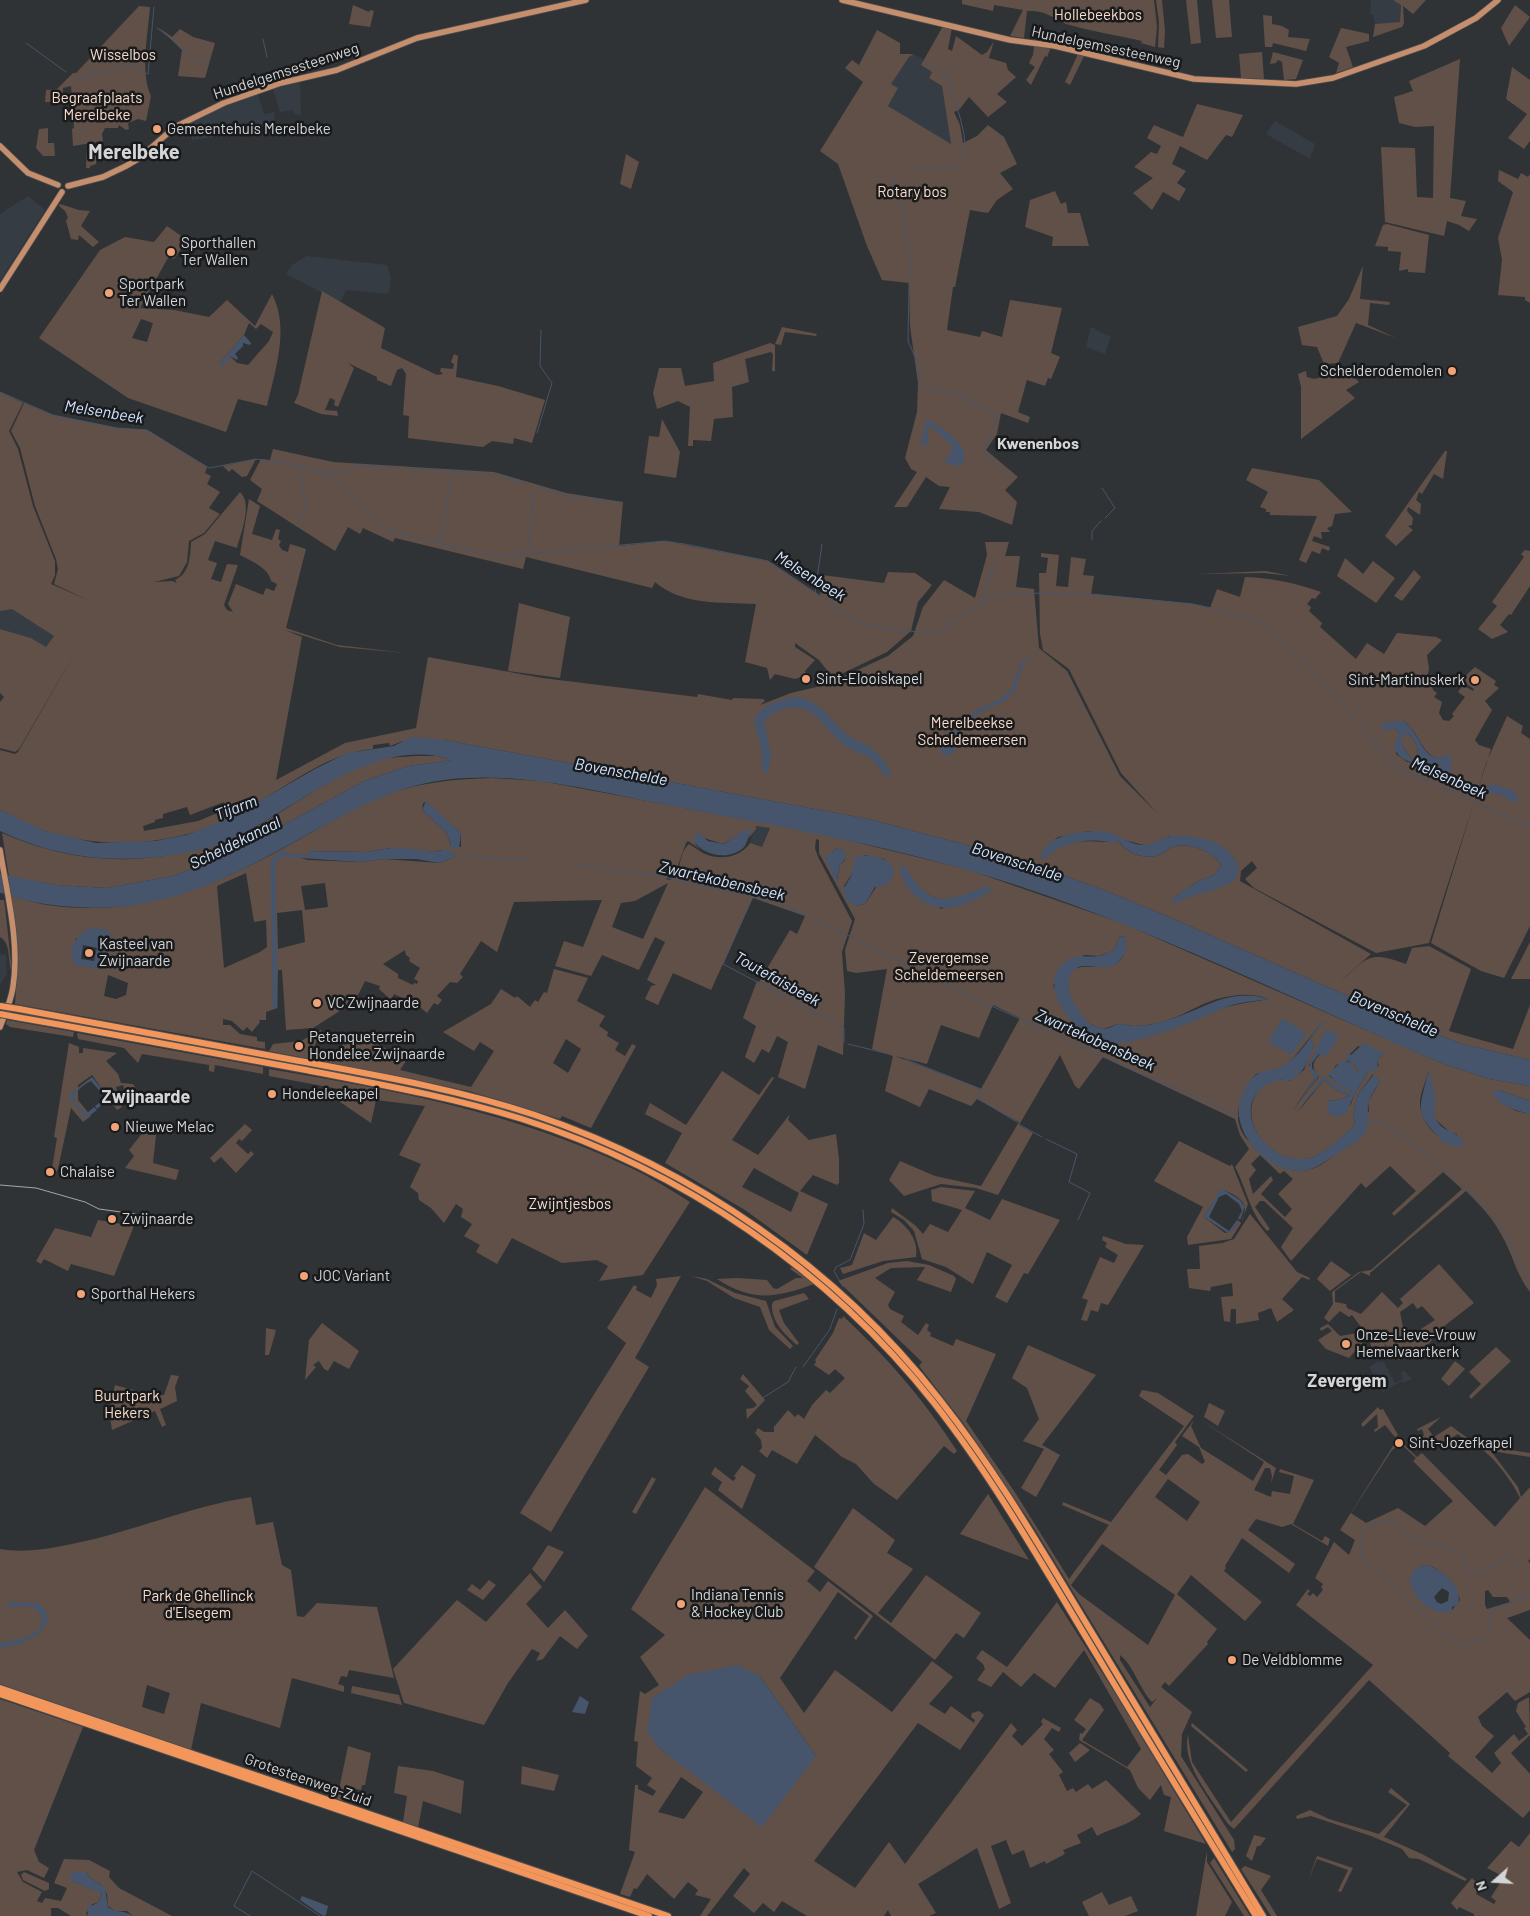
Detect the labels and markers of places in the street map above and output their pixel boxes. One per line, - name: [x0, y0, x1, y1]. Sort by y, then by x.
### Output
- place label: Gemeentehuis Merelbeke: [167, 120, 331, 138]
- marker: Gemeentehuis Merelbeke: [151, 123, 163, 135]
- place label: Sporthallen Ter Wallen: [181, 234, 256, 269]
- marker: Sporthallen Ter Wallen: [165, 246, 177, 258]
- place label: Sportpark Ter Wallen: [119, 275, 186, 310]
- marker: Sportpark Ter Wallen: [103, 287, 115, 299]
- place label: Schelderodemolen: [1320, 362, 1442, 380]
- marker: Schelderodemolen: [1446, 365, 1458, 377]
- place label: Sint-Elooiskapel: [816, 670, 922, 688]
- place label: Sint-Martinuskerk: [1348, 671, 1465, 689]
- marker: Sint-Elooiskapel: [800, 673, 812, 685]
- marker: Sint-Martinuskerk: [1469, 674, 1481, 686]
- place label: Kasteel van Zwijnaarde: [99, 935, 173, 970]
- marker: Kasteel van Zwijnaarde: [83, 947, 95, 959]
- place label: VC Zwijnaarde: [327, 994, 419, 1012]
- marker: VC Zwijnaarde: [311, 997, 323, 1009]
- place label: Petanqueterrein Hondelee Zwijnaarde: [309, 1028, 445, 1063]
- marker: Petanqueterrein Hondelee Zwijnaarde: [293, 1040, 305, 1052]
- place label: Hondeleekapel: [282, 1085, 378, 1103]
- marker: Hondeleekapel: [266, 1088, 278, 1100]
- place label: Nieuwe Melac: [125, 1118, 214, 1136]
- marker: Nieuwe Melac: [109, 1121, 121, 1133]
- place label: Chalaise: [60, 1163, 115, 1181]
- marker: Chalaise: [44, 1166, 56, 1178]
- place label: Zwijnaarde: [122, 1210, 194, 1228]
- marker: Zwijnaarde: [106, 1213, 118, 1225]
- place label: JOC Variant: [314, 1267, 390, 1285]
- marker: JOC Variant: [298, 1270, 310, 1282]
- place label: Sporthal Hekers: [91, 1285, 195, 1303]
- marker: Sporthal Hekers: [75, 1288, 87, 1300]
- place label: Onze-Lieve-Vrouw Hemelvaartkerk: [1356, 1326, 1476, 1361]
- marker: Onze-Lieve-Vrouw Hemelvaartkerk: [1340, 1338, 1352, 1350]
- place label: Sint-Jozefkapel: [1409, 1434, 1512, 1452]
- marker: Sint-Jozefkapel: [1393, 1437, 1405, 1449]
- place label: Indiana Tennis & Hockey Club: [691, 1586, 784, 1621]
- marker: Indiana Tennis & Hockey Club: [675, 1598, 687, 1610]
- place label: De Veldblomme: [1242, 1651, 1343, 1669]
- marker: De Veldblomme: [1226, 1654, 1238, 1666]

